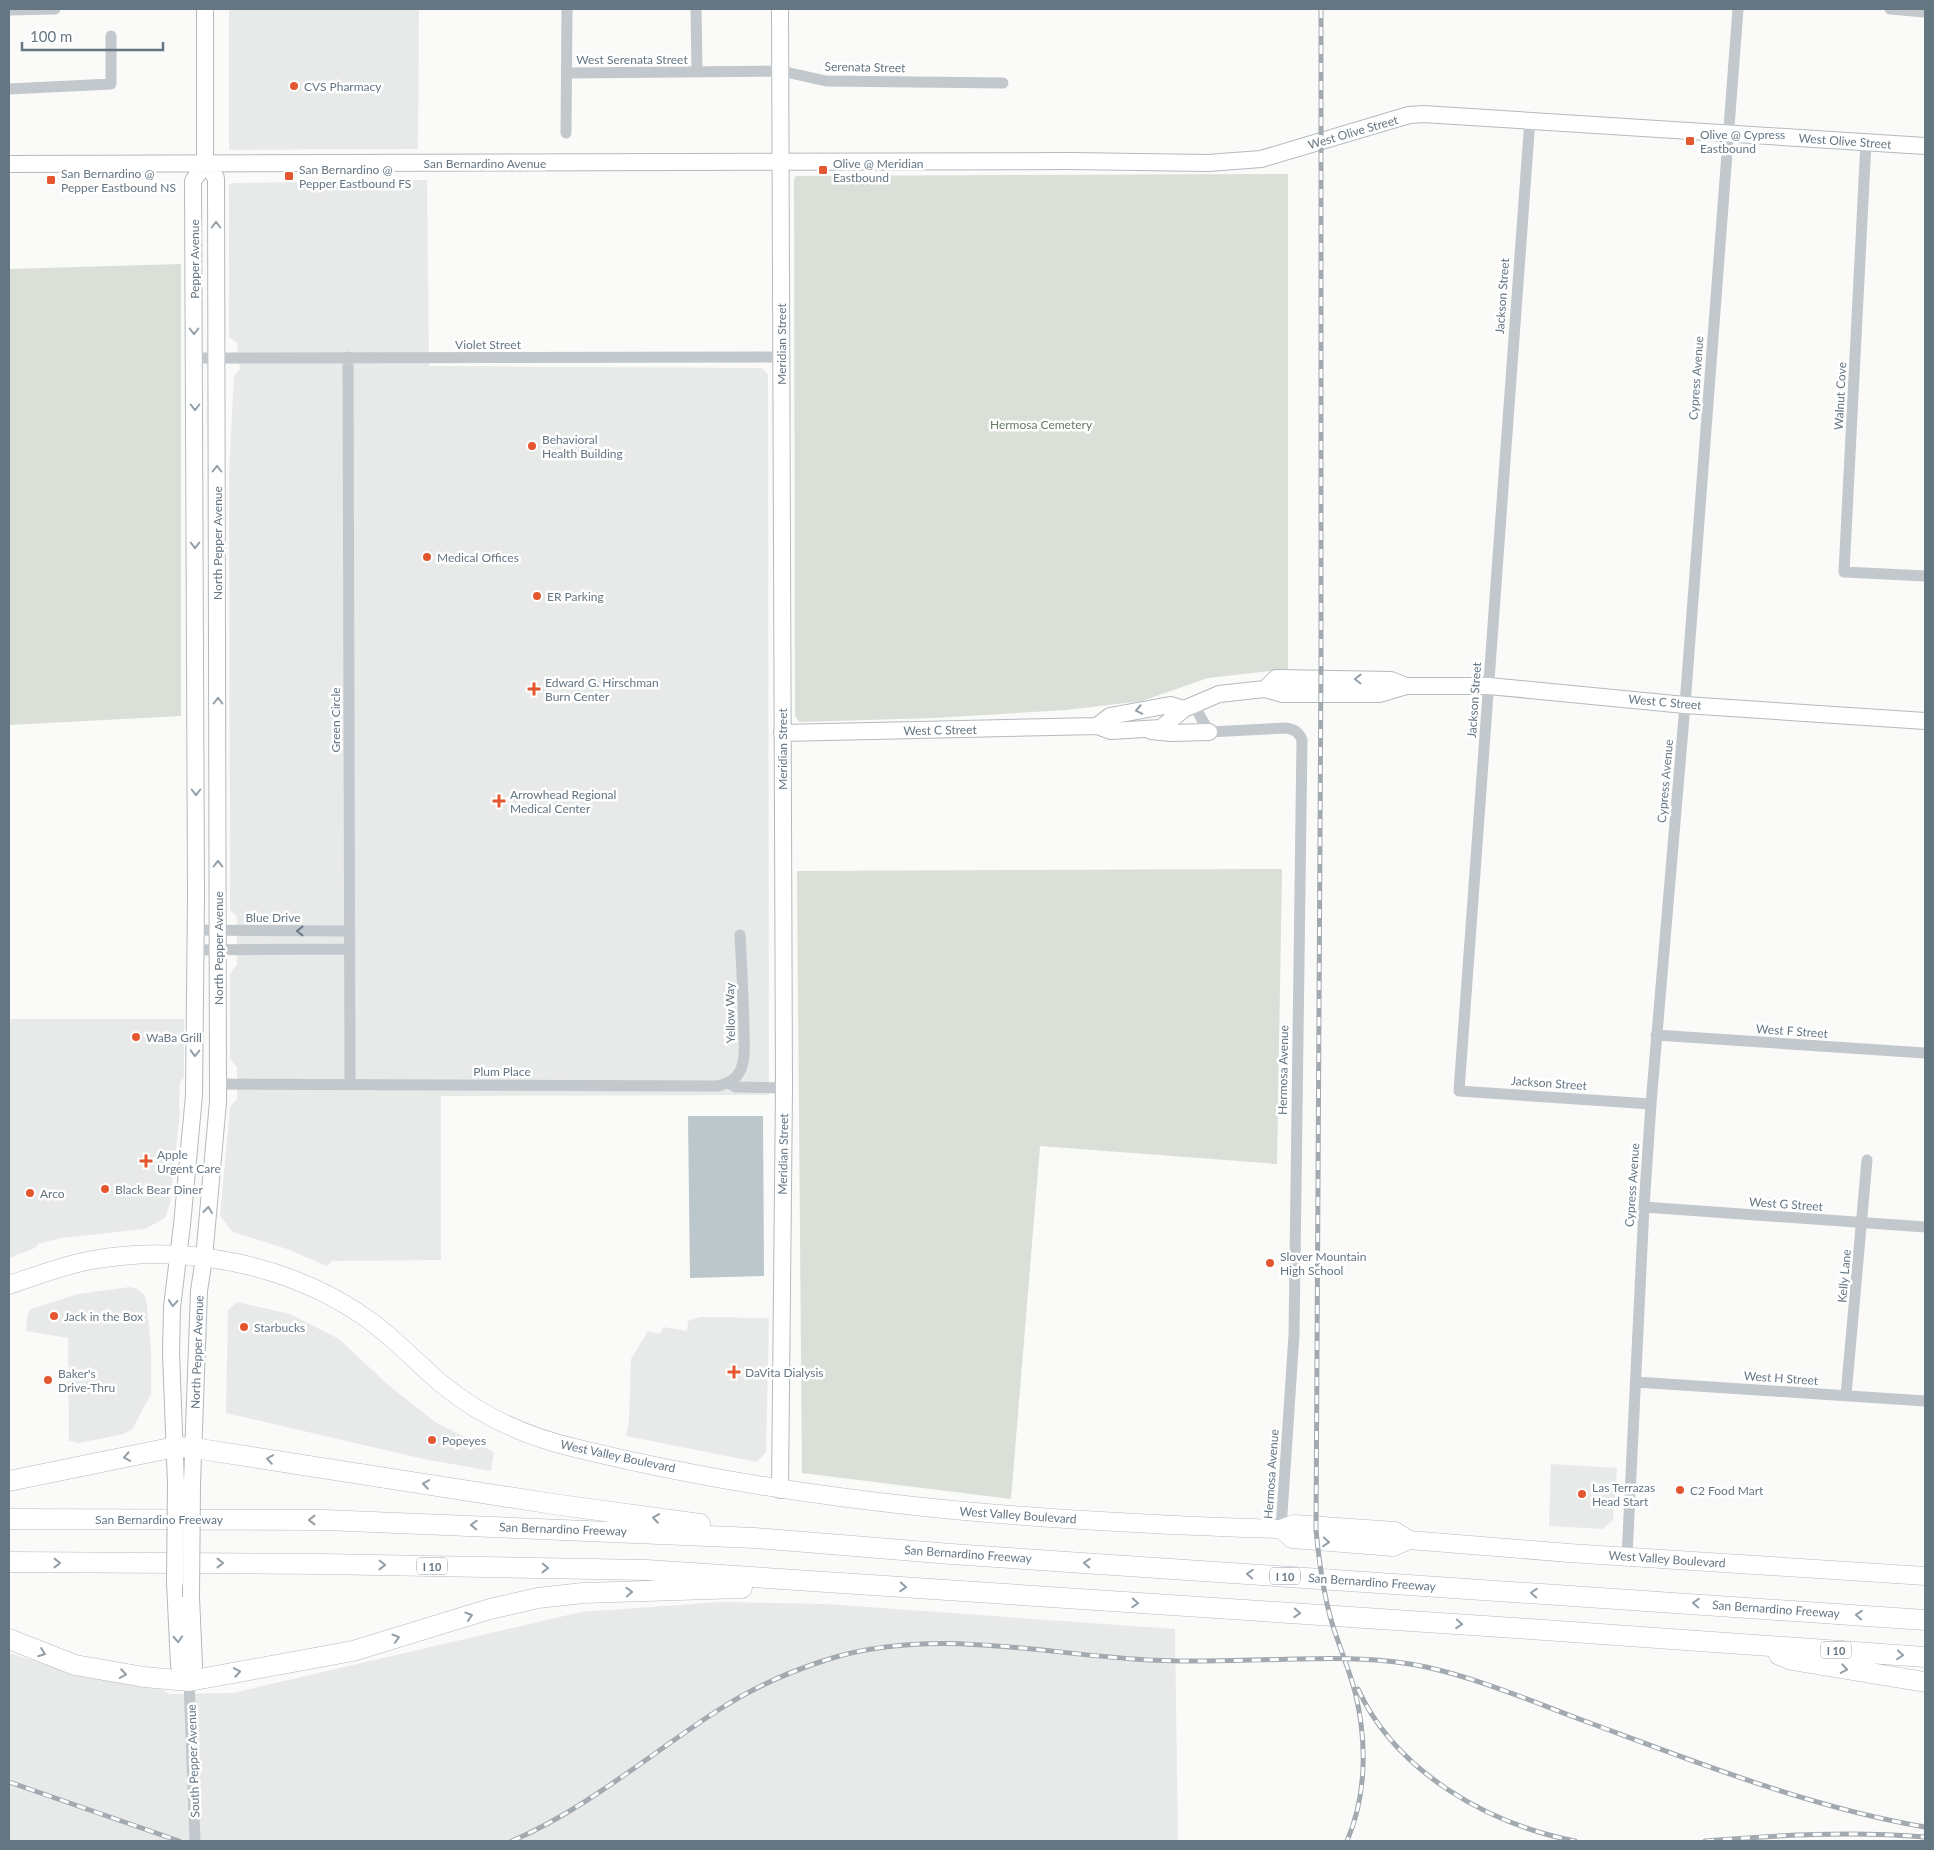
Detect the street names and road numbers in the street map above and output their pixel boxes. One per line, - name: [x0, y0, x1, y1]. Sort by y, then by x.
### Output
- street label: West Serenata Street: [576, 52, 688, 67]
- street label: Serenata Street: [824, 59, 906, 75]
- street label: West Olive Street: [1306, 112, 1400, 152]
- street label: West Olive Street: [1798, 130, 1893, 152]
- street label: San Bernardino Avenue: [424, 156, 546, 171]
- street label: Pepper Avenue: [187, 219, 202, 299]
- street label: Jackson Street: [1492, 257, 1512, 334]
- street label: Meridian Street: [774, 303, 789, 385]
- street label: Cypress Avenue: [1686, 336, 1706, 420]
- street label: Violet Street: [455, 337, 522, 352]
- street label: Walnut Cove: [1831, 362, 1849, 430]
- street label: North Pepper Avenue: [210, 486, 225, 600]
- street label: Jackson Street: [1464, 661, 1484, 738]
- street label: Green Circle: [328, 687, 343, 753]
- street label: West C Street: [1628, 691, 1703, 713]
- street label: Meridian Street: [775, 708, 790, 790]
- street label: West C Street: [903, 722, 977, 738]
- street label: Cypress Avenue: [1654, 739, 1676, 823]
- street label: North Pepper Avenue: [211, 891, 226, 1005]
- street label: Blue Drive: [245, 910, 301, 925]
- street label: Yellow Way: [722, 982, 738, 1043]
- street label: West F Street: [1756, 1021, 1829, 1041]
- street label: Hermosa Avenue: [1275, 1025, 1291, 1115]
- street label: Plum Place: [473, 1064, 531, 1079]
- street label: Jackson Street: [1511, 1073, 1588, 1093]
- street label: Meridian Street: [775, 1112, 791, 1195]
- street label: Cypress Avenue: [1622, 1143, 1642, 1227]
- street label: West G Street: [1749, 1194, 1824, 1214]
- street label: Kelly Lane: [1834, 1249, 1854, 1303]
- street label: North Pepper Avenue: [188, 1295, 206, 1409]
- street label: West H Street: [1743, 1368, 1819, 1388]
- street label: Hermosa Avenue: [1260, 1429, 1282, 1519]
- street label: West Valley Boulevard: [559, 1436, 677, 1476]
- street label: West Valley Boulevard: [959, 1503, 1077, 1527]
- street label: San Bernardino Freeway: [95, 1512, 224, 1527]
- street label: San Bernardino Freeway: [499, 1519, 628, 1539]
- street label: San Bernardino Freeway: [904, 1542, 1033, 1566]
- street label: West Valley Boulevard: [1608, 1547, 1726, 1571]
- road number: I 10: [417, 1558, 447, 1574]
- road number: I 10: [1270, 1568, 1300, 1584]
- street label: San Bernardino Freeway: [1308, 1570, 1437, 1594]
- street label: San Bernardino Freeway: [1712, 1597, 1841, 1621]
- road number: I 10: [1821, 1642, 1851, 1658]
- street label: South Pepper Avenue: [184, 1704, 202, 1818]

